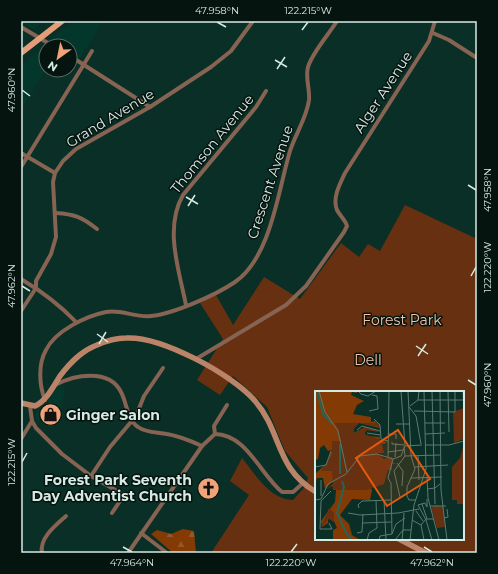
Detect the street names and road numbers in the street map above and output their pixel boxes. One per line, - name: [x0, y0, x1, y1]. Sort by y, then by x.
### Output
- street label: Alger Avenue: [350, 48, 416, 136]
- street label: Grand Avenue: [63, 85, 157, 151]
- street label: Thomson Avenue: [166, 91, 258, 197]
- street label: Crescent Avenue: [243, 123, 297, 241]

